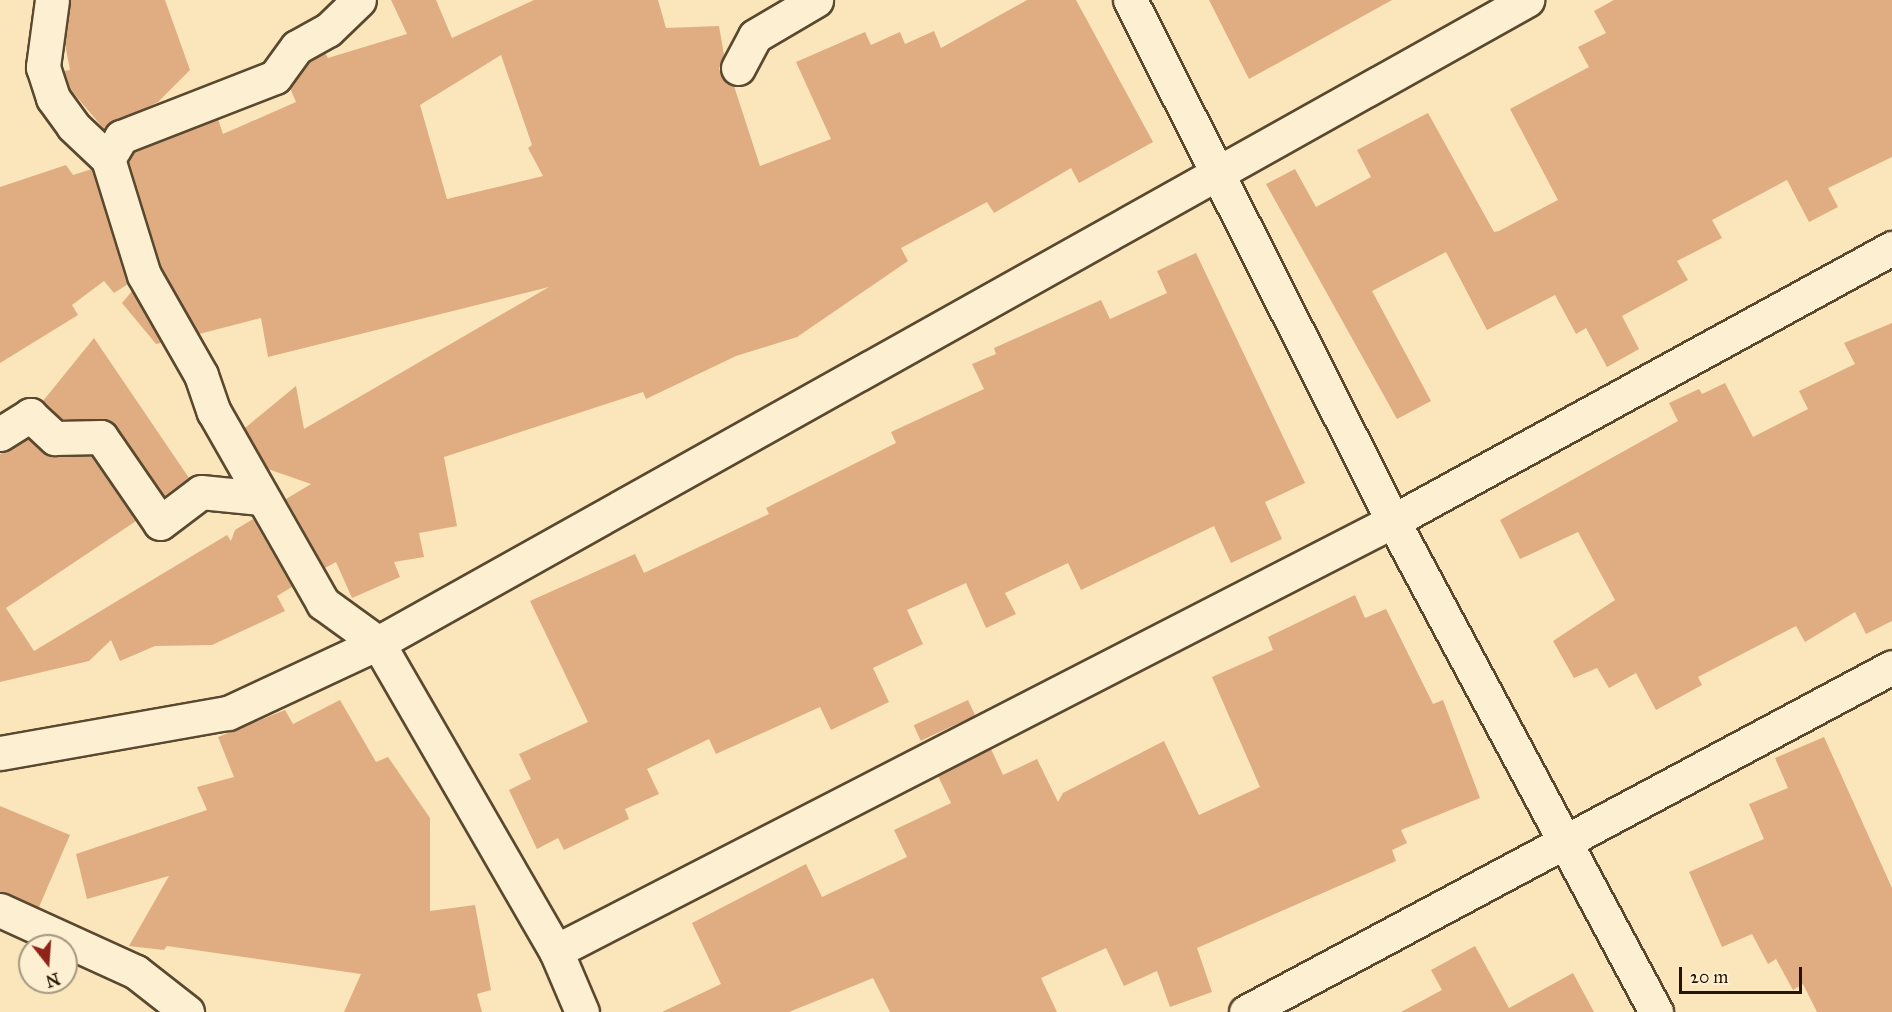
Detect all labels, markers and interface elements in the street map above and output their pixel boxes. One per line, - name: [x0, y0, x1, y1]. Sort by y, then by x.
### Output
- north arrow: [18, 934, 78, 994]
- scale bar: [1682, 955, 1805, 993]
- text: 20 m: [1690, 966, 1728, 988]
- text: N: [44, 969, 62, 991]

